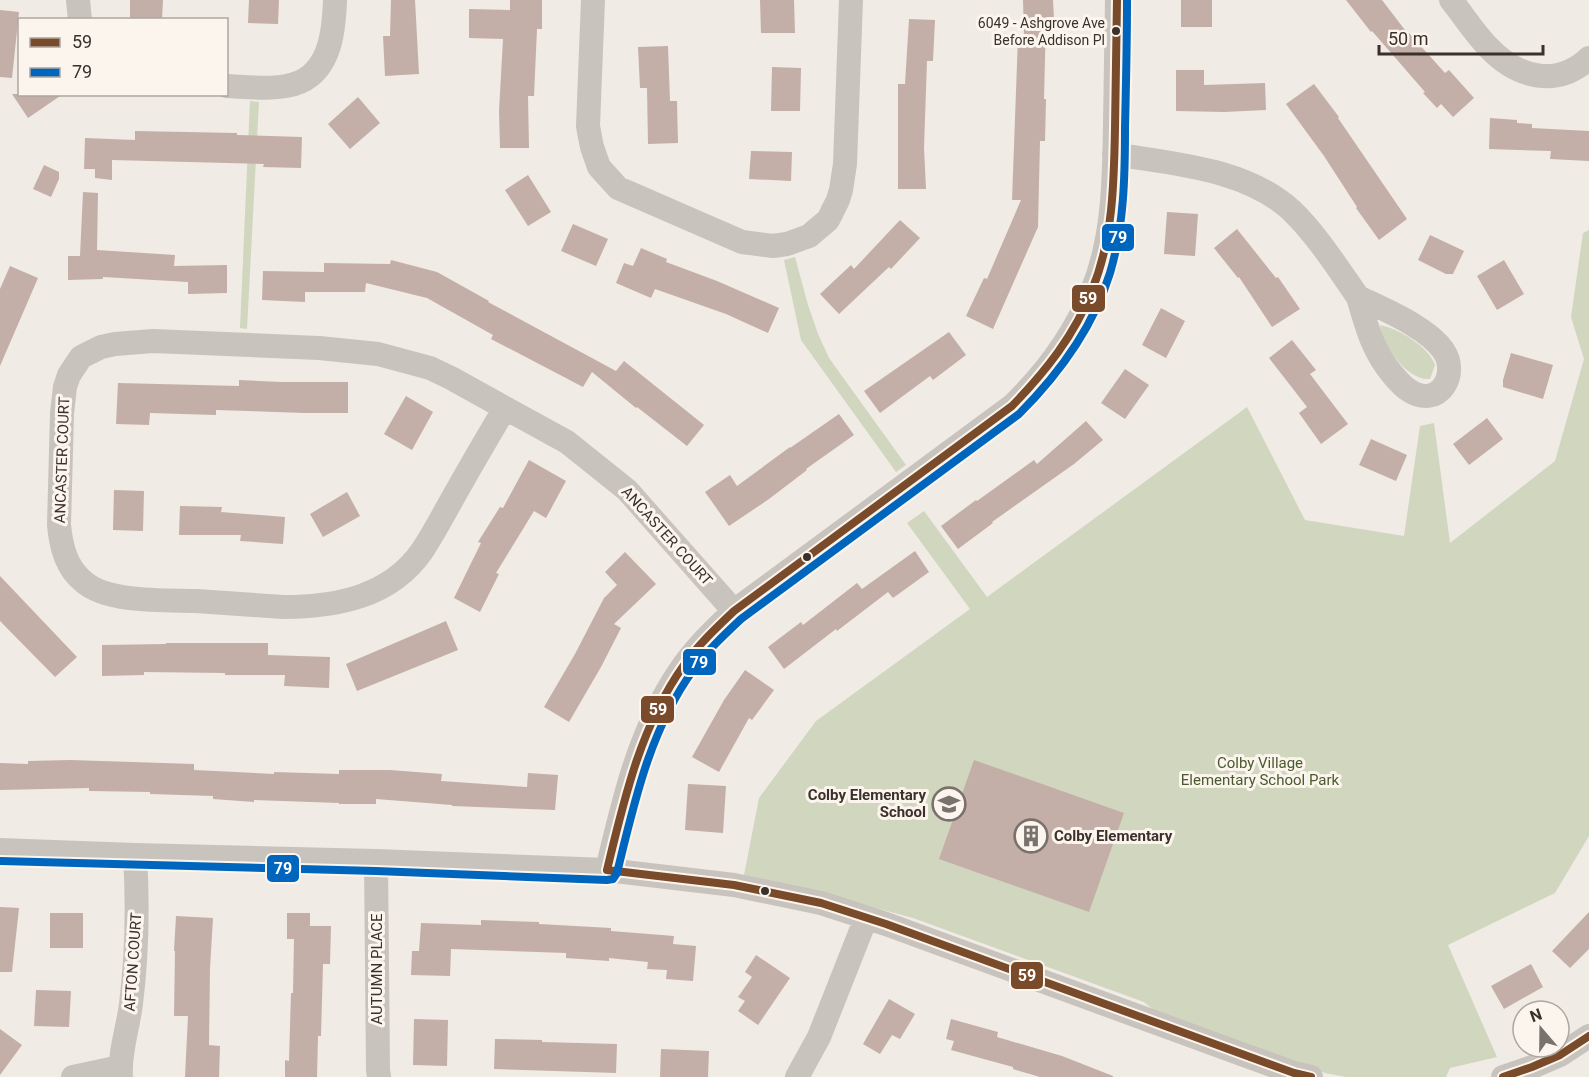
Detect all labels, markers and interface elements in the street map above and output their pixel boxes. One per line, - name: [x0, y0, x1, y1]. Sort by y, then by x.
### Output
- place label: 6049 - Ashgrove Ave Before Addison Pl: [978, 15, 1105, 48]
- legend: [18, 18, 228, 96]
- scale bar: [1379, 18, 1542, 56]
- marker: 6049 - Ashgrove Ave Before Addison Pl: [1110, 25, 1122, 37]
- text: 50 m: [1388, 28, 1428, 49]
- text: 59: [72, 31, 92, 52]
- text: 79: [72, 61, 92, 82]
- line badge: 79: [1101, 223, 1135, 252]
- text: 79: [1109, 228, 1127, 247]
- line badge: 59: [1071, 284, 1106, 313]
- text: 59: [1079, 289, 1097, 308]
- street label: ANCASTER COURT: [51, 396, 73, 524]
- street label: ANCASTER COURT: [618, 483, 716, 589]
- unlabelled marker: [801, 551, 813, 563]
- line badge: 79: [682, 648, 717, 676]
- text: 79: [690, 653, 708, 672]
- line badge: 59: [640, 695, 675, 724]
- text: 59: [649, 700, 667, 719]
- park label: Colby Village Elementary School Park: [1181, 754, 1340, 789]
- place label: Colby Elementary School: [808, 786, 926, 821]
- school or university icon: Colby Elementary School: [931, 786, 967, 822]
- building icon: Colby Elementary: [1013, 818, 1049, 854]
- place label: Colby Elementary: [1054, 827, 1173, 845]
- line badge: 79: [266, 854, 300, 883]
- text: 79: [274, 859, 292, 878]
- unlabelled marker: [759, 885, 771, 897]
- street label: AFTON COURT: [121, 912, 145, 1012]
- street label: AUTUMN PLACE: [368, 913, 386, 1025]
- line badge: 59: [1010, 961, 1044, 990]
- text: 59: [1018, 966, 1036, 985]
- north arrow: [1511, 999, 1571, 1059]
- text: N: [1527, 1005, 1545, 1026]

